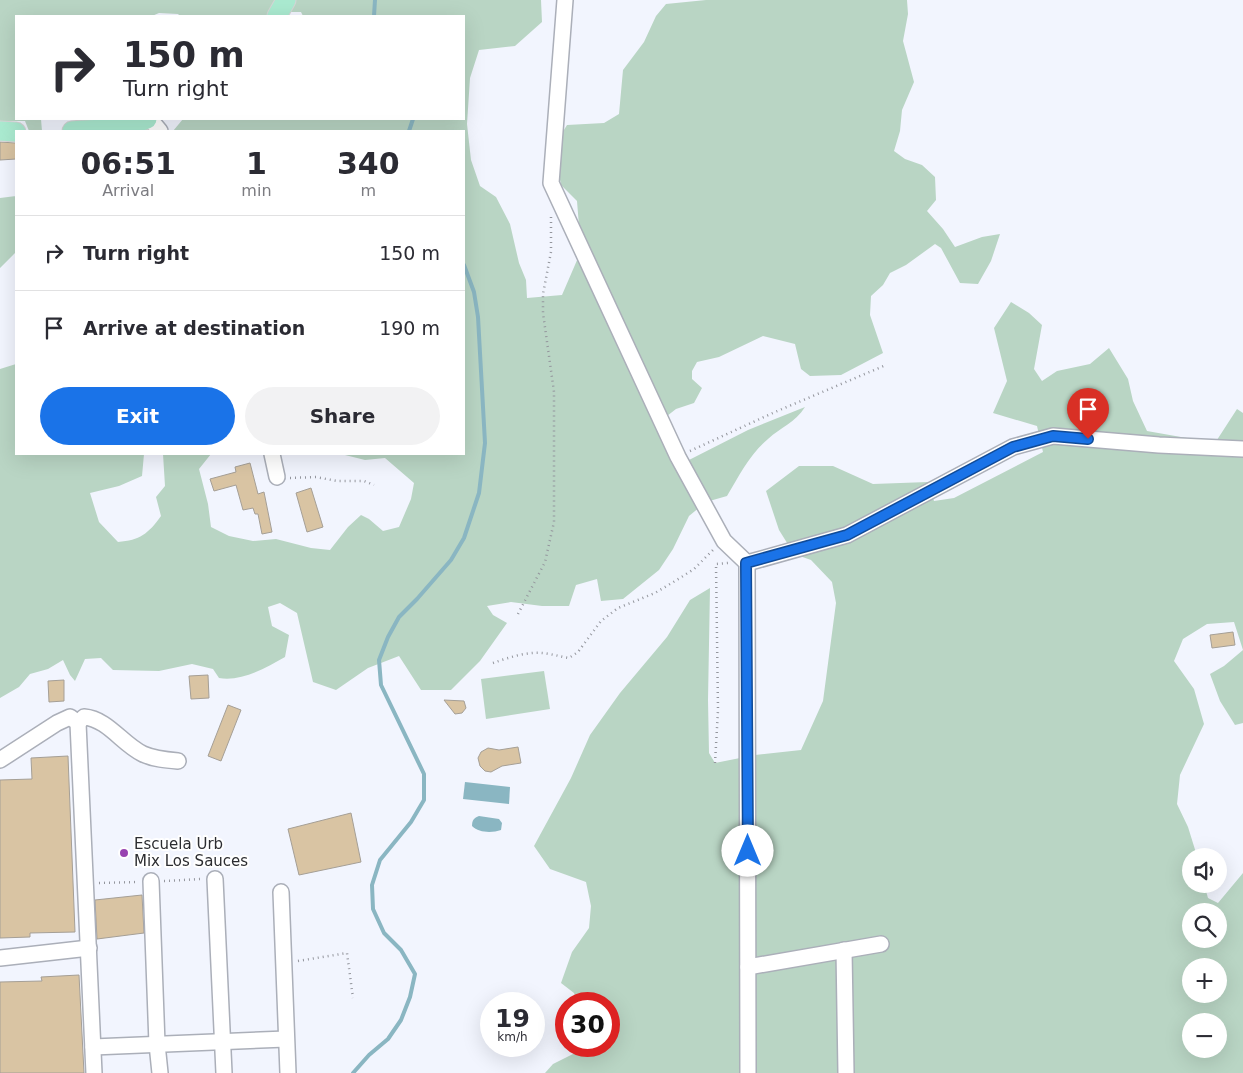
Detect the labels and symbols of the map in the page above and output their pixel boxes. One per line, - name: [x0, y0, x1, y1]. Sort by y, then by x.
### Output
- pin: [1067, 388, 1109, 439]
- position arrow: [721, 824, 773, 876]
- place label: Escuela Urb Mix Los Sauces: [134, 835, 248, 870]
- marker: Escuela Urb Mix Los Sauces: [118, 847, 130, 859]
- speed limit sign: 30: [555, 992, 620, 1057]

